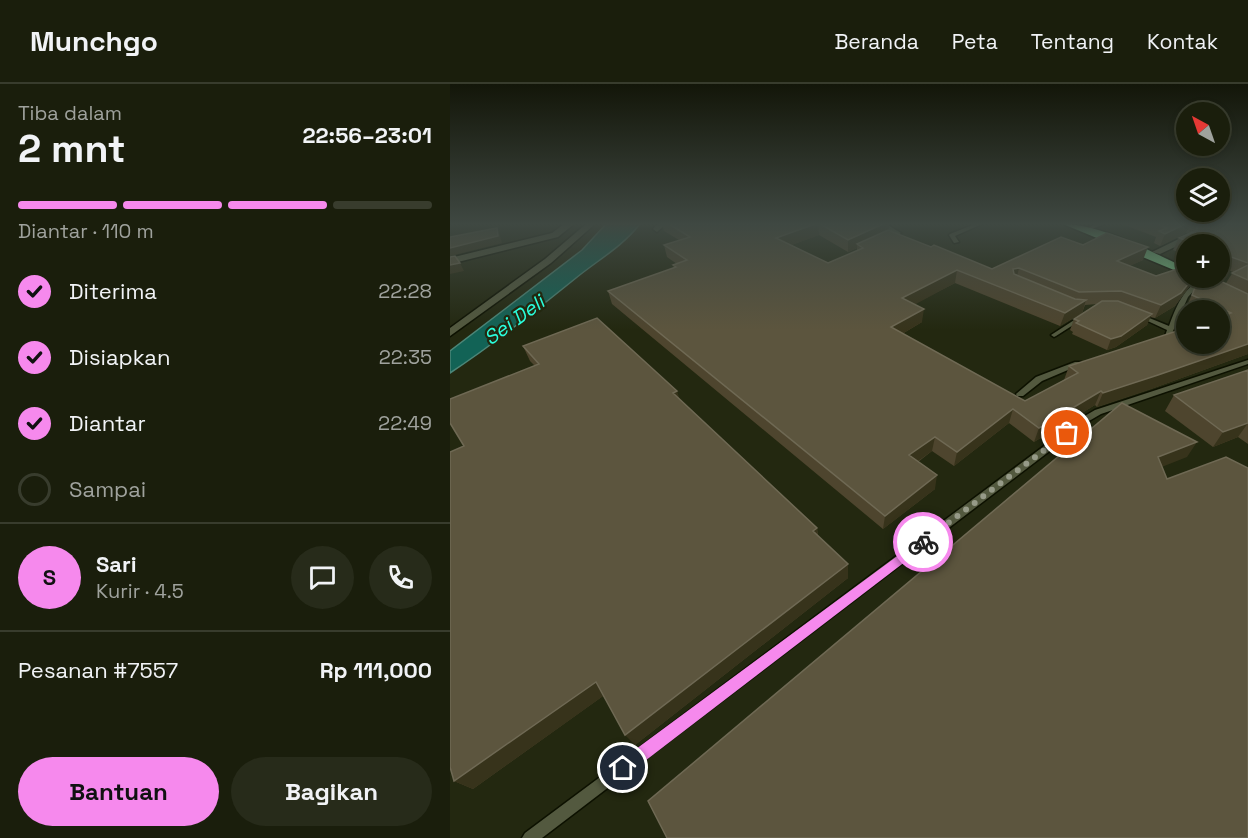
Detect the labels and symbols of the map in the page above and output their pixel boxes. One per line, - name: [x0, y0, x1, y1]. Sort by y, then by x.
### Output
- north arrow: [1176, 102, 1230, 156]
- water label: Sei Deli: [478, 288, 551, 351]
- pin: [1041, 407, 1092, 458]
- courier: [893, 512, 953, 572]
- pin: [597, 742, 648, 793]

